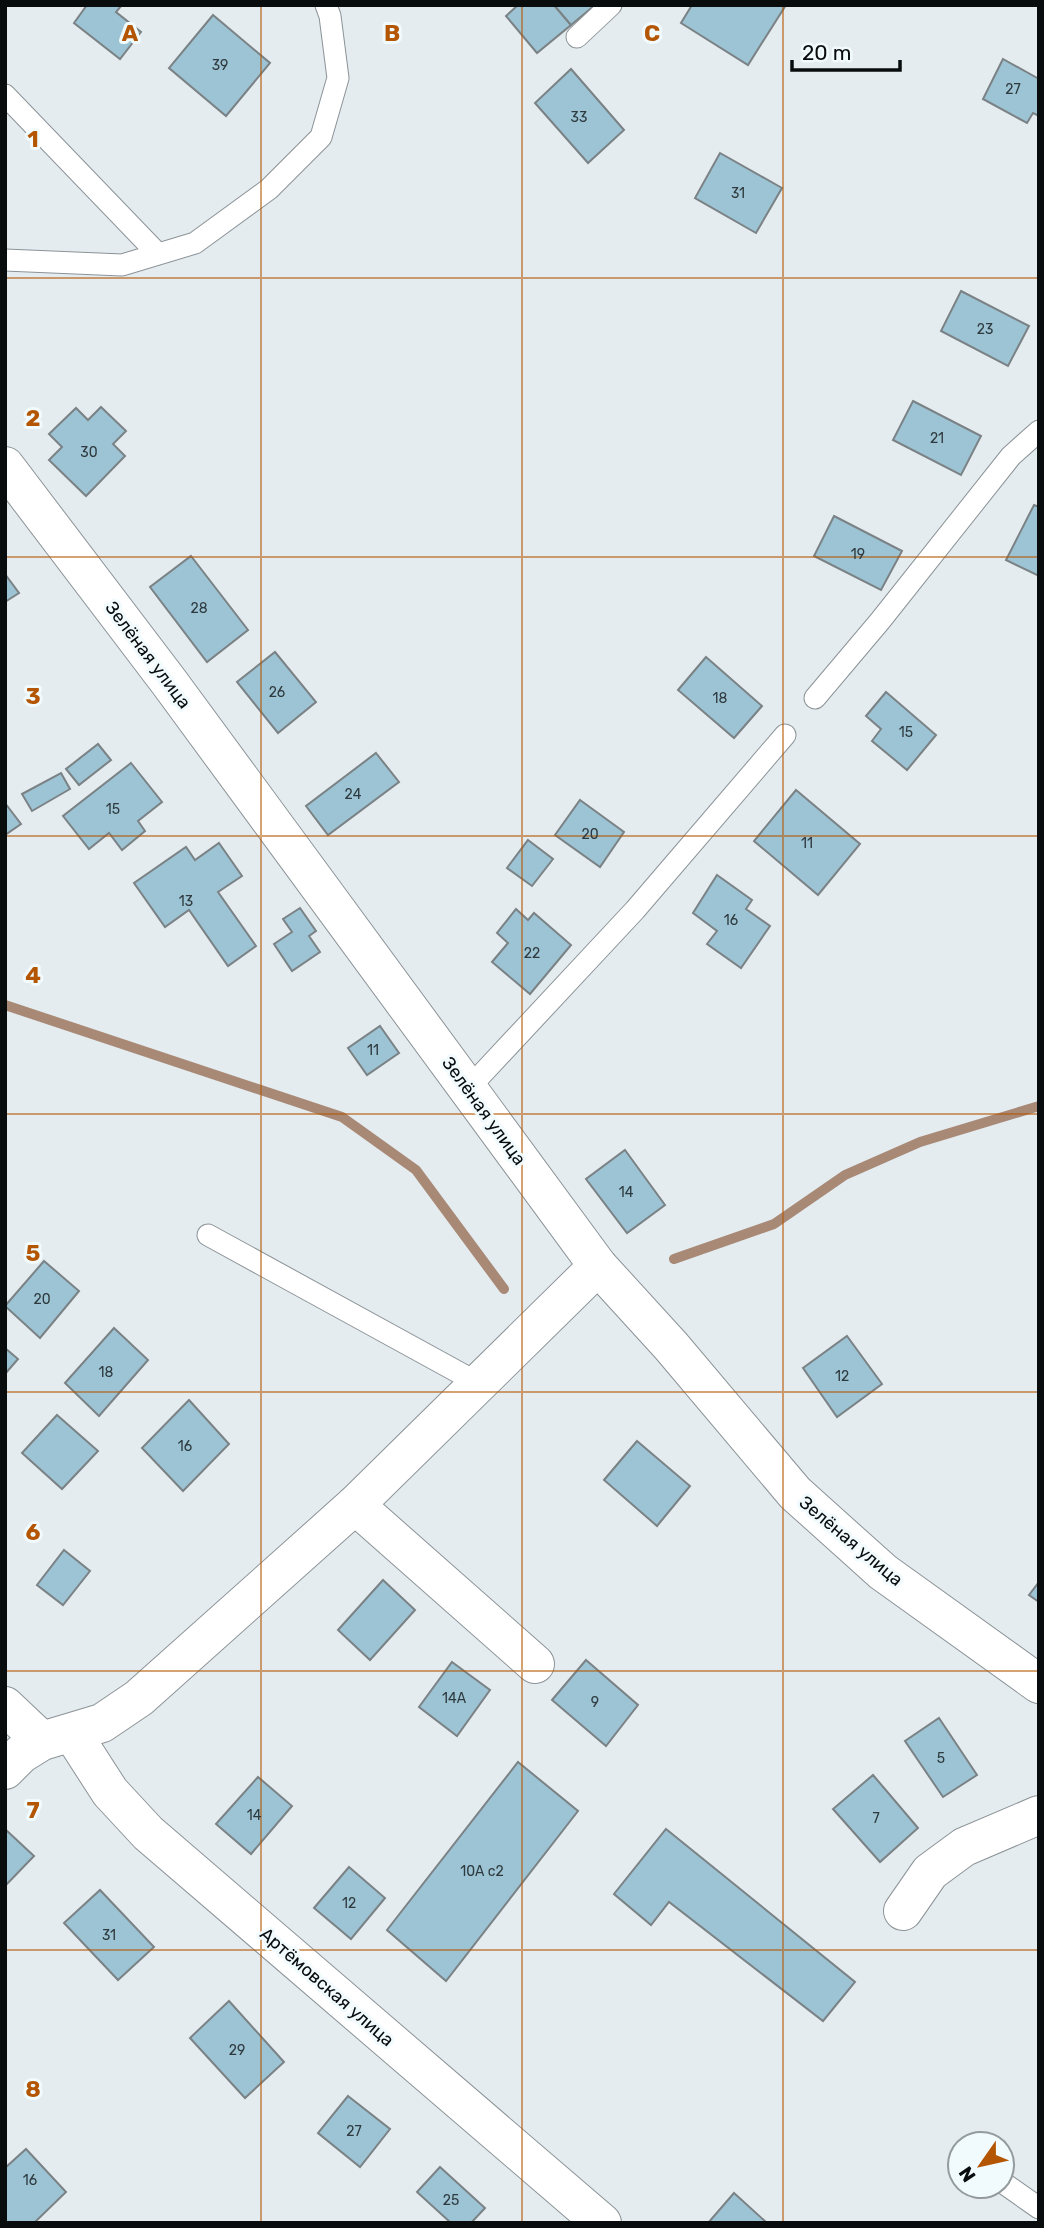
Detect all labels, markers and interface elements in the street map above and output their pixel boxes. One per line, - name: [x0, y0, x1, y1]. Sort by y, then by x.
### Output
- text: A: [122, 19, 139, 47]
- text: B: [384, 19, 400, 47]
- text: C: [644, 19, 660, 47]
- scale bar: [792, 28, 900, 72]
- text: 20 m: [802, 40, 851, 65]
- house number: 39: [212, 57, 228, 74]
- house number: 27: [1005, 81, 1021, 98]
- house number: 33: [571, 109, 587, 126]
- text: 1: [27, 125, 39, 153]
- house number: 31: [731, 185, 745, 202]
- house number: 23: [977, 321, 993, 338]
- text: 2: [26, 404, 40, 432]
- house number: 21: [930, 430, 944, 447]
- house number: 30: [80, 444, 98, 461]
- house number: 19: [851, 546, 865, 563]
- street label: Зелёная улица: [101, 597, 195, 713]
- house number: 28: [190, 600, 208, 617]
- text: 3: [25, 682, 41, 710]
- house number: 26: [269, 684, 285, 701]
- house number: 18: [713, 690, 728, 707]
- house number: 15: [899, 724, 913, 741]
- house number: 24: [345, 786, 362, 803]
- house number: 15: [106, 801, 120, 818]
- house number: 20: [581, 826, 599, 843]
- house number: 11: [801, 835, 813, 852]
- house number: 13: [179, 893, 193, 910]
- house number: 16: [724, 912, 738, 929]
- house number: 22: [524, 945, 540, 962]
- text: 4: [25, 961, 41, 989]
- house number: 11: [367, 1042, 379, 1059]
- street label: Зелёная улица: [437, 1053, 531, 1169]
- house number: 14: [619, 1184, 634, 1201]
- text: 5: [26, 1239, 41, 1267]
- house number: 20: [33, 1291, 51, 1308]
- house number: 18: [99, 1364, 114, 1381]
- house number: 12: [835, 1368, 849, 1385]
- house number: 16: [178, 1438, 192, 1455]
- street label: Зелёная улица: [795, 1491, 907, 1591]
- text: 6: [26, 1518, 41, 1546]
- house number: 14А: [442, 1690, 467, 1707]
- house number: 9: [591, 1694, 599, 1711]
- house number: 5: [937, 1750, 945, 1767]
- text: 7: [26, 1796, 40, 1824]
- house number: 14: [247, 1807, 262, 1824]
- house number: 7: [872, 1810, 880, 1827]
- house number: 10А с2: [460, 1863, 504, 1880]
- house number: 12: [342, 1895, 356, 1912]
- street label: Артёмовская улица: [256, 1923, 398, 2051]
- house number: 31: [102, 1927, 116, 1944]
- house number: 29: [229, 2042, 245, 2059]
- text: 8: [25, 2075, 41, 2103]
- house number: 27: [346, 2123, 362, 2140]
- north arrow: [946, 2130, 1016, 2200]
- text: N: [954, 2162, 981, 2186]
- house number: 16: [23, 2172, 37, 2189]
- house number: 25: [443, 2192, 459, 2209]

